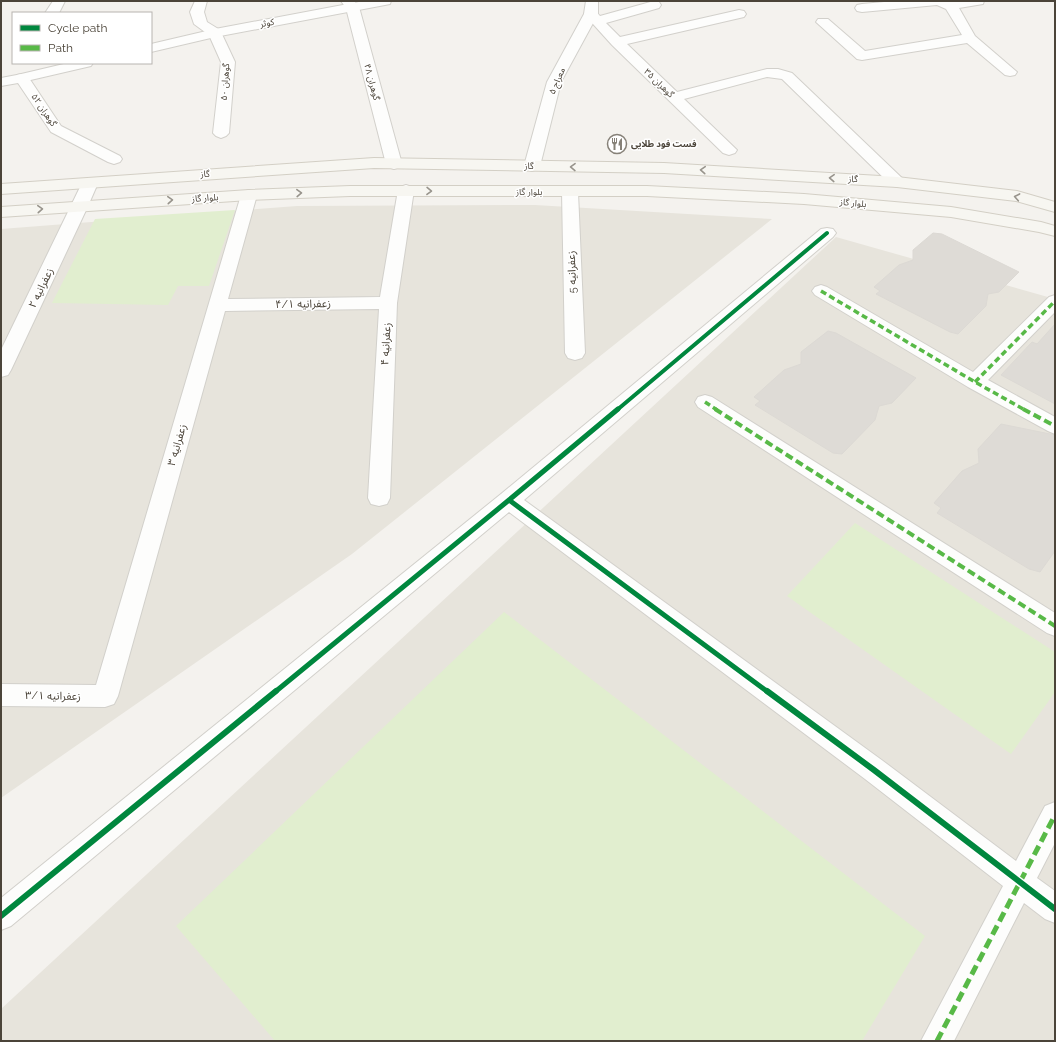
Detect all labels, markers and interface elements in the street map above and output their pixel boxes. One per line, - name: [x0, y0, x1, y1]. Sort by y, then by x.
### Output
- legend: [12, 12, 152, 64]
- street label: کوثر: [258, 17, 275, 30]
- text: Cycle path: [48, 21, 107, 35]
- text: Path: [48, 41, 73, 55]
- street label: گوهران ۵۰: [219, 63, 232, 101]
- street label: گوهران ۴۸: [361, 63, 382, 102]
- street label: معراج ۵: [547, 66, 569, 97]
- street label: گوهران ۳۵: [641, 66, 676, 101]
- street label: گوهران ۵۲: [29, 92, 59, 129]
- restaurant icon: فست فود طلایی: [606, 133, 628, 155]
- place label: فست فود طلایی: [631, 139, 697, 150]
- street label: گاز: [523, 161, 534, 172]
- one-way arrow: [570, 162, 576, 171]
- one-way arrow: [700, 166, 706, 175]
- street label: گاز: [199, 169, 211, 180]
- one-way arrow: [829, 174, 835, 183]
- street label: گاز: [847, 174, 858, 185]
- one-way arrow: [426, 186, 432, 195]
- street label: بلوار گاز: [515, 187, 542, 198]
- one-way arrow: [296, 189, 302, 197]
- street label: بلوار گاز: [190, 192, 219, 205]
- one-way arrow: [1014, 193, 1020, 201]
- one-way arrow: [167, 196, 173, 205]
- street label: بلوار گاز: [838, 197, 867, 210]
- one-way arrow: [37, 205, 43, 214]
- street label: 5 زعفرانیه: [565, 250, 579, 294]
- street label: زعفرانیه ۲: [26, 266, 56, 310]
- street label: زعفرانیه ۴/۱: [275, 297, 331, 311]
- street label: زعفرانیه ۴: [378, 322, 394, 366]
- street label: زعفرانیه ۳: [165, 423, 189, 467]
- street label: زعفرانیه ۳/۱: [25, 689, 81, 703]

